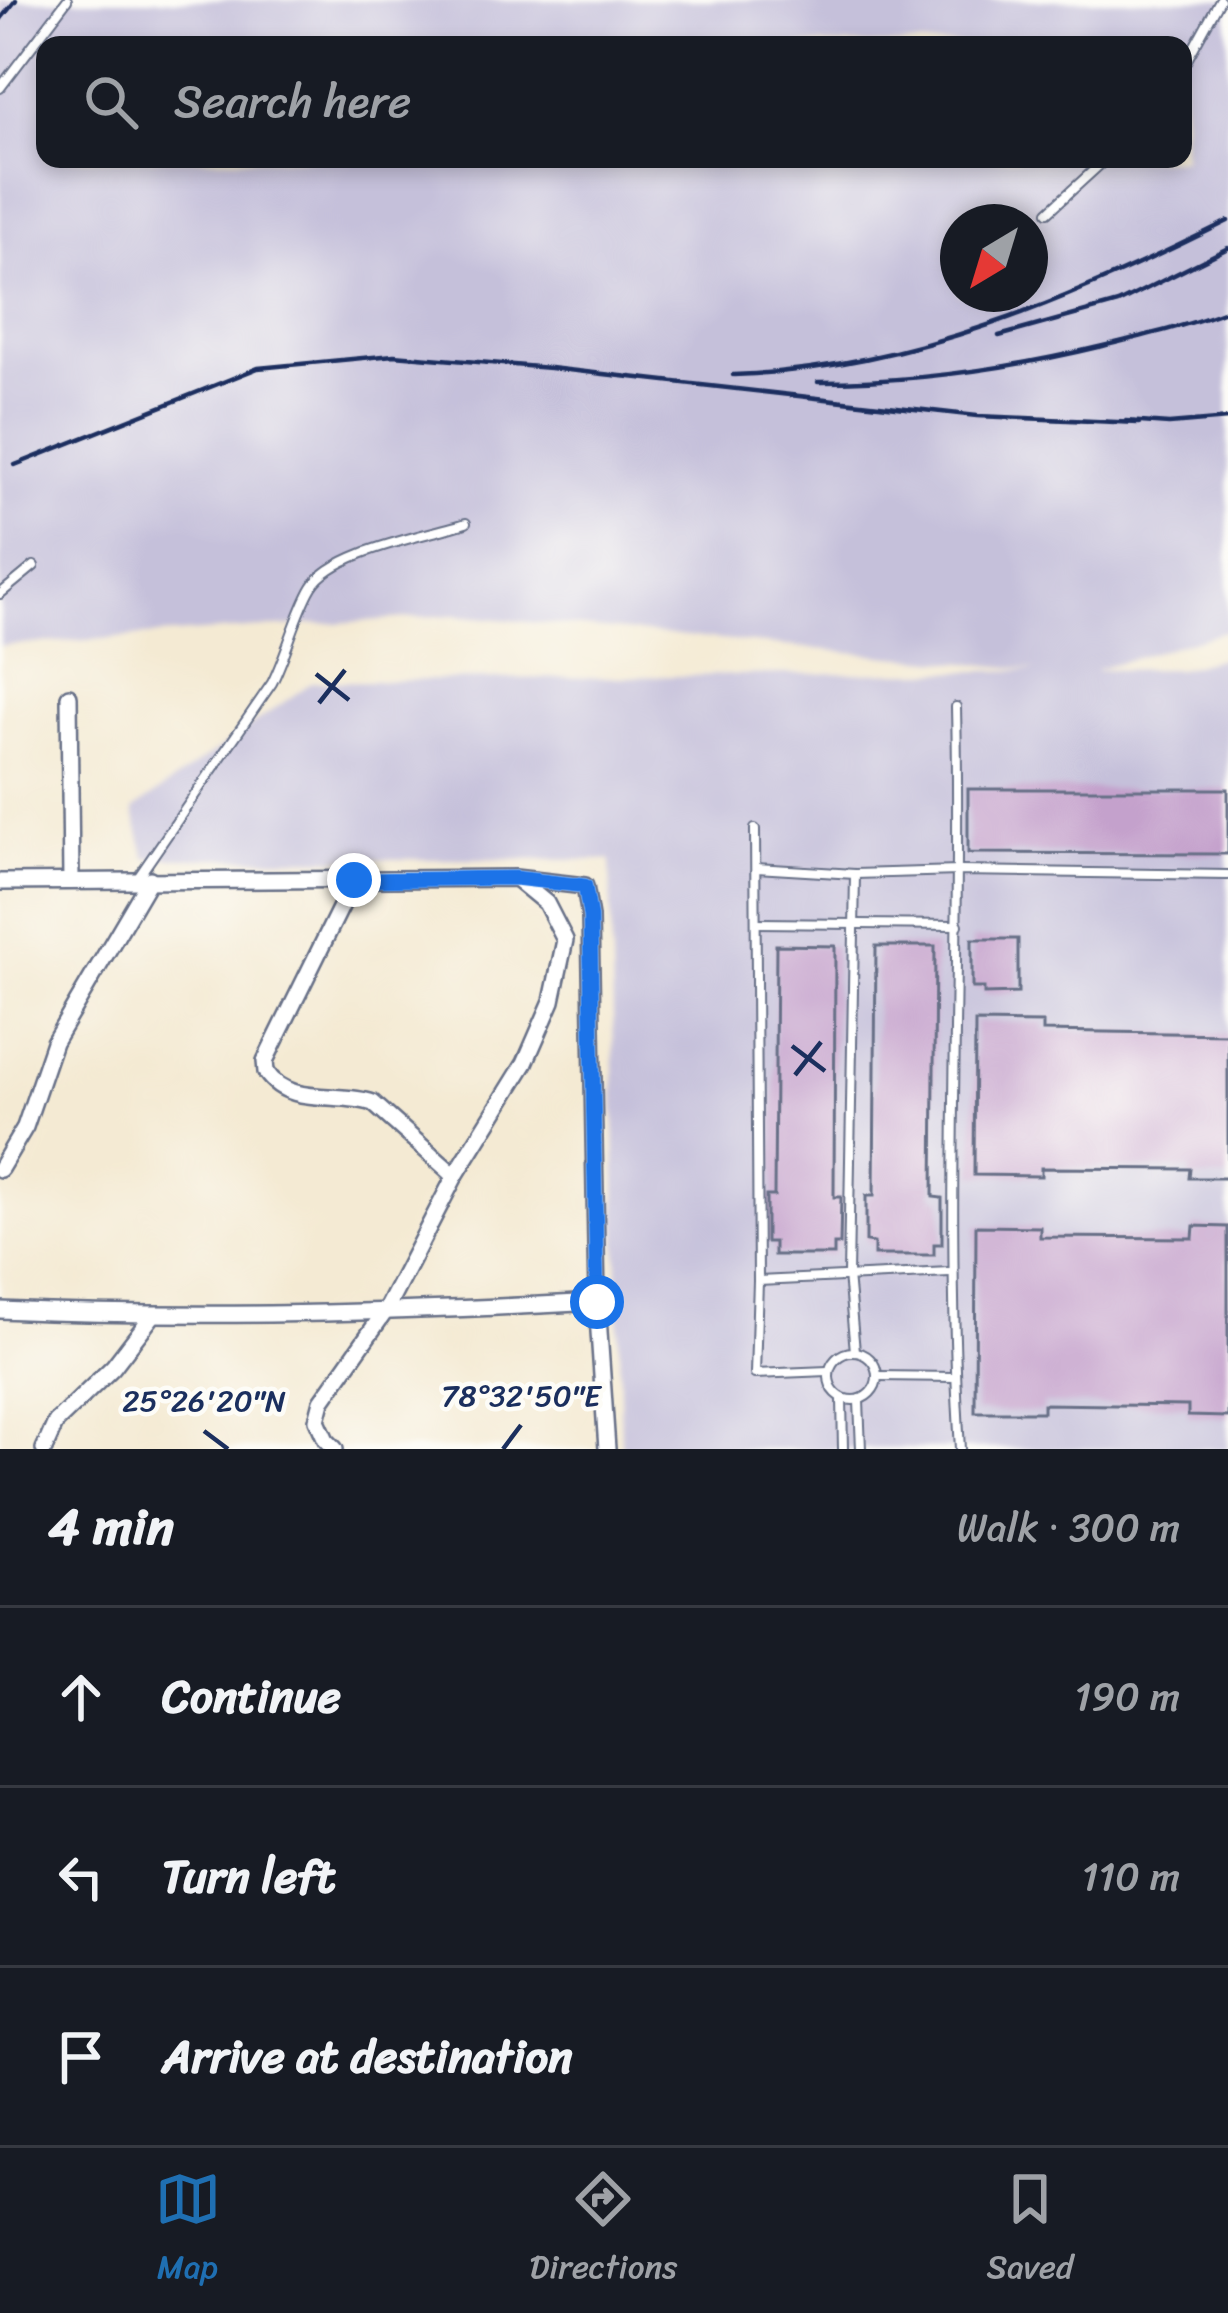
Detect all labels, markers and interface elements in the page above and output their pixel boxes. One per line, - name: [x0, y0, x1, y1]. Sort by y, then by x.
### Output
- search box: [36, 36, 1192, 168]
- text: Search here: [174, 62, 411, 142]
- icon: search: [78, 69, 144, 135]
- north arrow: [940, 204, 1048, 312]
- route end: [327, 853, 381, 907]
- route start: [570, 1275, 624, 1329]
- text: 78°32'50"E: [441, 1369, 603, 1423]
- text: 25°26'20"N: [122, 1374, 286, 1428]
- text: 4 min: [48, 1482, 174, 1572]
- text: Walk · 300 m: [957, 1493, 1180, 1562]
- text: Continue: [162, 1657, 341, 1737]
- text: 190 m: [1075, 1662, 1180, 1731]
- icon: ahead: [48, 1664, 114, 1730]
- text: Turn left: [162, 1837, 335, 1917]
- text: 110 m: [1082, 1842, 1180, 1911]
- icon: left: [48, 1844, 114, 1910]
- text: Arrive at destination: [162, 2017, 572, 2097]
- icon: arrive: [48, 2024, 114, 2090]
- tab: Map: [155, 2166, 221, 2296]
- tab: Directions: [530, 2166, 677, 2296]
- tab: Saved: [986, 2166, 1073, 2296]

